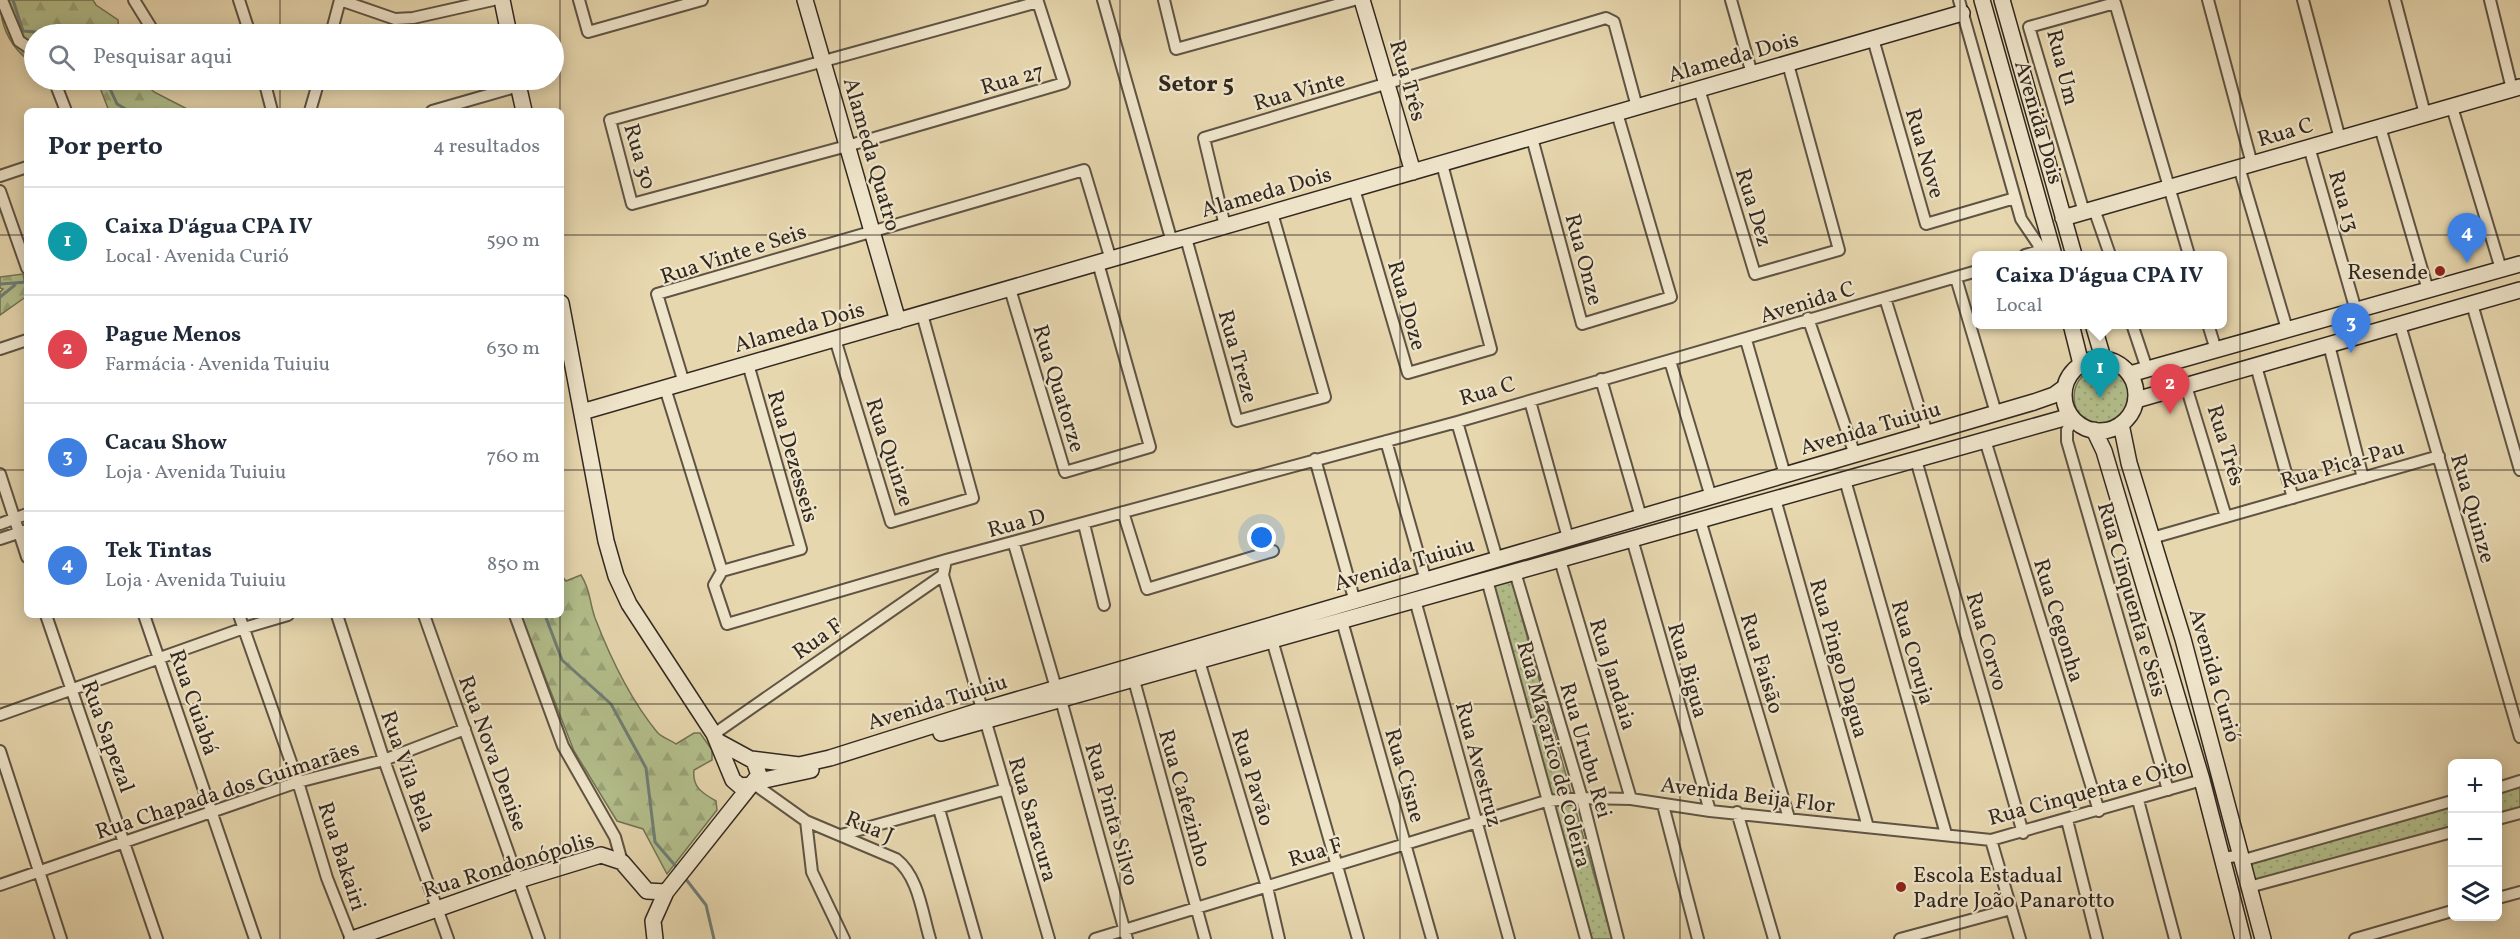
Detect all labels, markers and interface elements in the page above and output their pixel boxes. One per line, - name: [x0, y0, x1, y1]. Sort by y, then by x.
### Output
- search box: [24, 24, 564, 90]
- street label: Alameda Dois: [1665, 25, 1803, 92]
- street label: Rua Um: [2037, 26, 2086, 109]
- street label: Rua Três: [1380, 36, 1433, 125]
- icon: search: [45, 41, 78, 74]
- text: Pesquisar aqui: [93, 42, 232, 73]
- street label: Rua 27: [977, 57, 1048, 104]
- street label: Avenida Dois: [2005, 57, 2070, 188]
- street label: Rua Vinte: [1250, 65, 1349, 120]
- district label: Setor 5: [1158, 68, 1234, 102]
- street label: Alameda Quatro: [834, 74, 907, 235]
- street label: Rua Nove: [1896, 105, 1951, 202]
- street label: Rua C: [2254, 111, 2317, 156]
- street label: Rua 30: [614, 120, 663, 193]
- text: Por perto: [48, 129, 163, 165]
- text: 4 resultados: [433, 133, 540, 161]
- street label: Alameda Dois: [1198, 160, 1336, 227]
- street label: Rua Dez: [1726, 165, 1779, 251]
- street label: Rua 13: [2319, 167, 2366, 236]
- street label: Rua Onze: [1556, 210, 1610, 309]
- text: Caixa D'água CPA IV: [105, 212, 313, 243]
- pin: 4: [2448, 214, 2486, 263]
- street label: Rua Vinte e Seis: [657, 217, 811, 294]
- text: 1: [63, 227, 72, 255]
- text: 590 m: [486, 227, 540, 255]
- text: Local · Avenida Curió: [105, 243, 289, 271]
- popup: [1972, 251, 2227, 329]
- street label: Rua Doze: [1378, 257, 1433, 354]
- place label: Resende: [2347, 258, 2428, 289]
- text: Caixa D'água CPA IV: [1996, 261, 2203, 292]
- marker: Resende: [2433, 264, 2447, 278]
- street label: Avenida C: [1756, 274, 1859, 333]
- text: Local: [1996, 292, 2042, 320]
- street label: Alameda Dois: [731, 295, 869, 362]
- pin: 3: [2332, 304, 2370, 353]
- street label: Rua Treze: [1209, 307, 1265, 407]
- text: Pague Menos: [105, 320, 241, 351]
- street label: Rua Quatorze: [1024, 321, 1092, 456]
- text: 2: [62, 335, 73, 363]
- text: 630 m: [487, 335, 540, 363]
- pin: 1: [2080, 348, 2120, 398]
- text: Farmácia · Avenida Tuiuiu: [105, 351, 330, 379]
- pin: 2: [2150, 364, 2190, 414]
- street label: Rua C: [1456, 370, 1519, 415]
- street label: Rua Dezesseis: [758, 387, 825, 526]
- street label: Rua Quinze: [856, 394, 921, 511]
- street label: Avenida Tuiuiu: [1797, 395, 1945, 464]
- street label: Rua Três: [2198, 401, 2252, 490]
- text: Cacau Show: [105, 428, 227, 459]
- street label: Rua Pica-Pau: [2277, 433, 2408, 498]
- text: 3: [62, 443, 73, 471]
- text: 760 m: [486, 443, 540, 471]
- street label: Rua Quinze: [2441, 450, 2502, 567]
- text: Loja · Avenida Tuiuiu: [105, 459, 286, 487]
- street label: Rua Cinquenta e Seis: [2088, 499, 2173, 701]
- street label: Rua D: [984, 502, 1049, 547]
- your location: [1247, 523, 1276, 552]
- street label: Avenida Tuiuiu: [1331, 531, 1479, 600]
- text: Tek Tintas: [105, 536, 212, 567]
- text: 4: [61, 551, 74, 579]
- text: 850 m: [487, 551, 540, 579]
- street label: Rua Cegonha: [2024, 555, 2091, 686]
- text: Loja · Avenida Tuiuiu: [105, 567, 286, 595]
- street label: Rua Pingo Dagua: [1800, 575, 1875, 742]
- street label: Rua Corvo: [1957, 589, 2014, 695]
- street label: Rua Coruja: [1882, 597, 1941, 709]
- street label: Avenida Curió: [2180, 605, 2247, 746]
- street label: Rua Faisão: [1731, 610, 1791, 718]
- street label: Rua F: [787, 612, 850, 669]
- street label: Rua Jandaia: [1580, 615, 1643, 734]
- street label: Rua Bigua: [1658, 619, 1715, 722]
- street label: Rua Maçarico de Coleira: [1507, 638, 1598, 872]
- street label: Rua Cuiabá: [160, 646, 225, 760]
- street label: Avenida Tuiuiu: [864, 667, 1012, 739]
- street label: Rua Nova Denise: [449, 672, 534, 836]
- street label: Rua Sapezal: [72, 676, 141, 797]
- street label: Rua Urubu Rei: [1550, 679, 1619, 822]
- street label: Rua Avestruz: [1446, 699, 1509, 831]
- street label: Rua Vila Bela: [371, 707, 442, 837]
- street label: Rua Pavão: [1222, 725, 1281, 830]
- street label: Rua Cisne: [1375, 725, 1432, 826]
- street label: Rua Cafezinho: [1149, 726, 1218, 871]
- street label: Rua Chapada dos Guimarães: [92, 734, 364, 849]
- street label: Rua Pinta Silvo: [1075, 740, 1146, 890]
- street label: Rua Cinquenta e Oito: [1985, 752, 2191, 835]
- street label: Rua Saracura: [999, 754, 1064, 886]
- map controls: [2448, 759, 2502, 921]
- button: +: [2448, 759, 2502, 813]
- street label: Avenida Beija Flor: [1659, 770, 1837, 823]
- street label: Rua Bakairi: [308, 798, 373, 915]
- street label: Rua J: [840, 804, 898, 852]
- button: −: [2448, 813, 2502, 867]
- street label: Rua Rondonópolis: [419, 826, 598, 907]
- street label: Rua F: [1285, 831, 1347, 876]
- place label: Escola Estadual Padre João Panarotto: [1913, 861, 2115, 917]
- button: layers: [2448, 867, 2502, 921]
- marker: Escola Estadual Padre João Panarotto: [1894, 880, 1908, 894]

